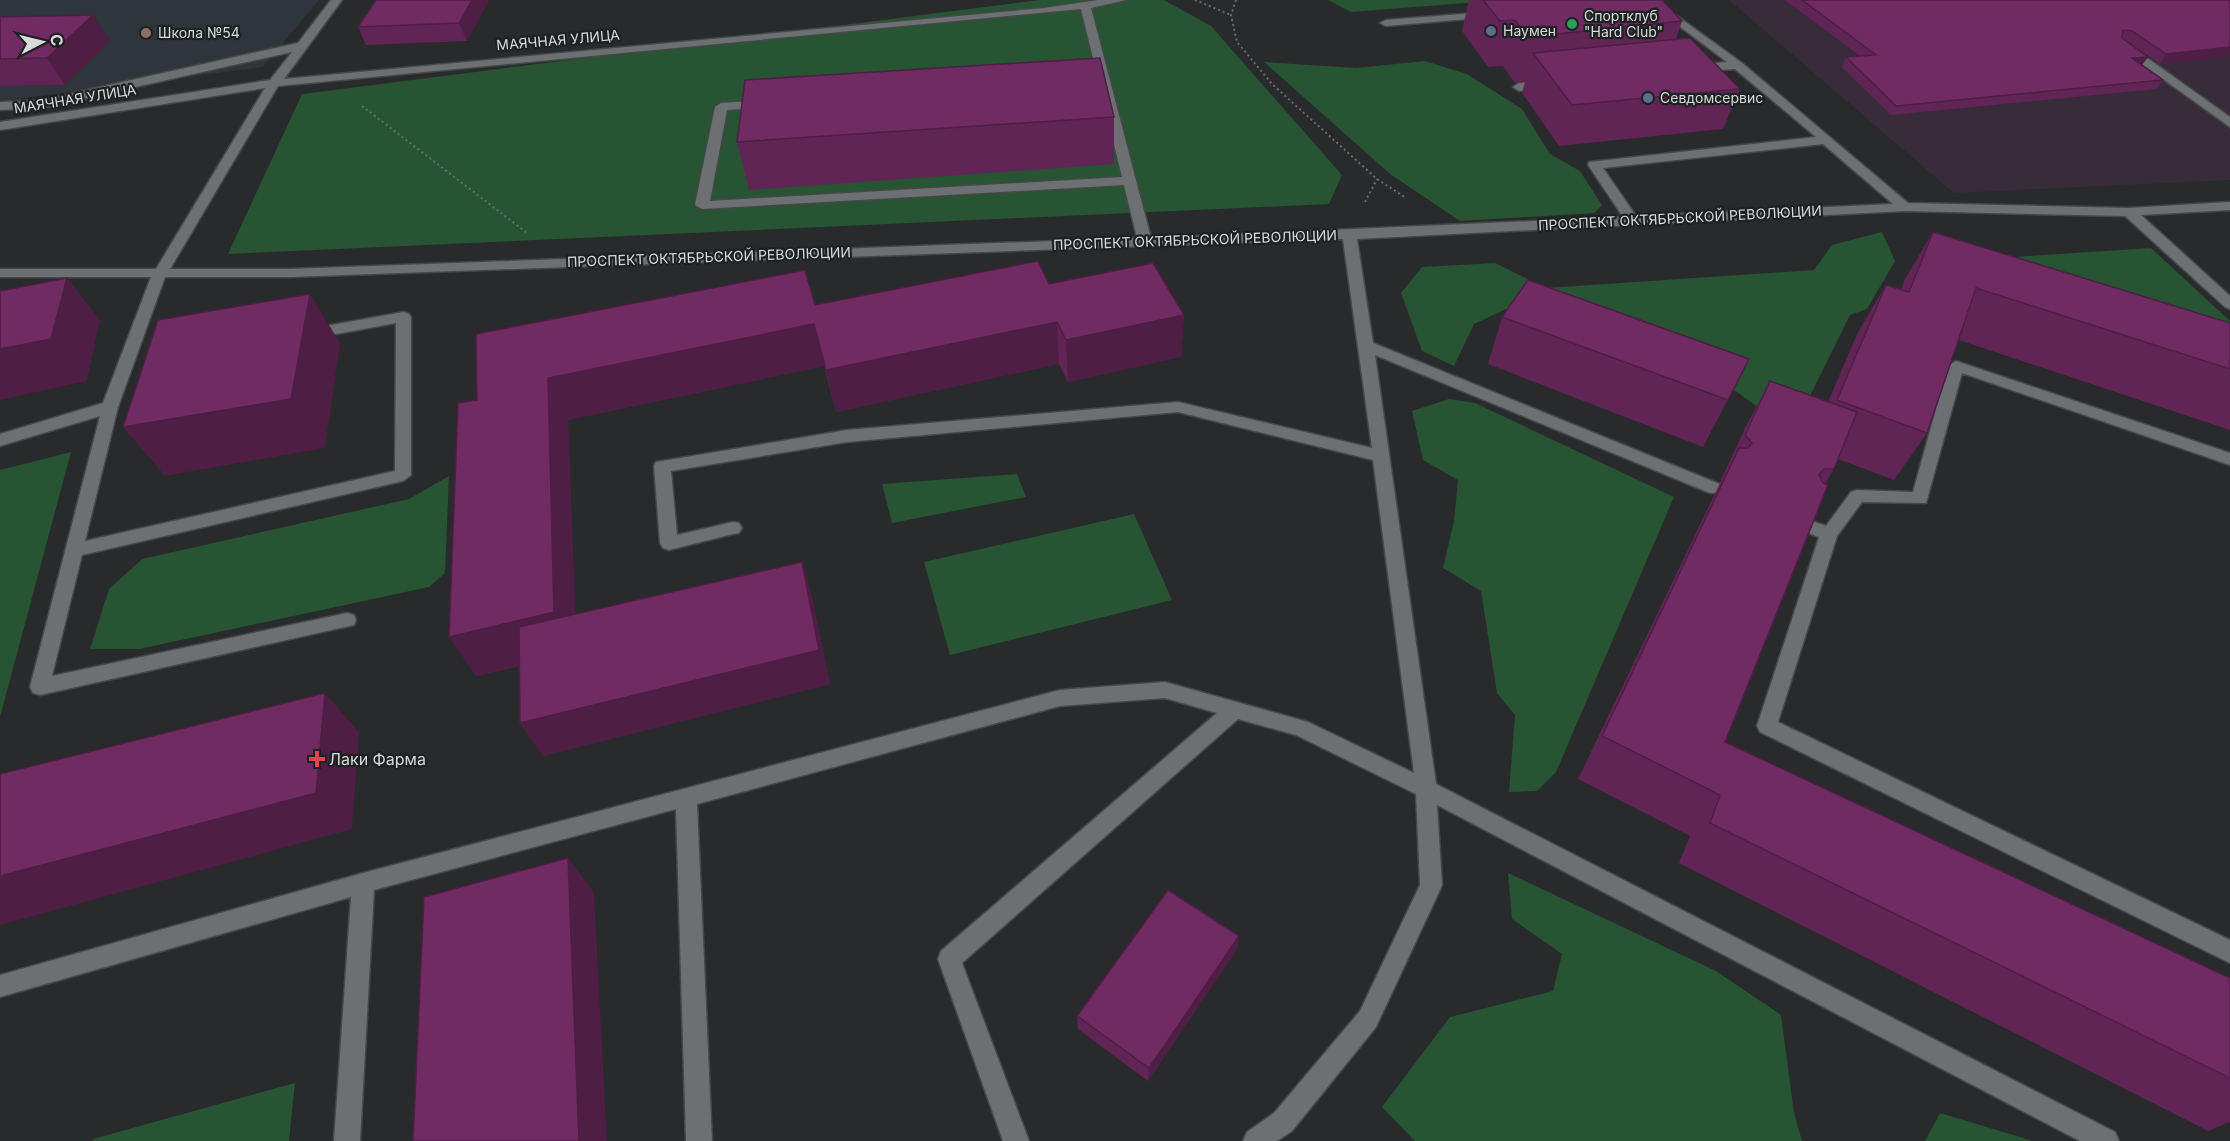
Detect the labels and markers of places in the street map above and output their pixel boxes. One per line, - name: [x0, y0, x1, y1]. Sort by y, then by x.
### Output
- place label: Спортклуб "Hard Club": [1584, 7, 1663, 40]
- marker: Спортклуб "Hard Club": [1565, 17, 1579, 31]
- place label: Наумен: [1503, 22, 1556, 39]
- place label: Школа №54: [158, 24, 240, 41]
- marker: Наумен: [1484, 24, 1498, 38]
- marker: Школа №54: [139, 26, 153, 40]
- place label: Севдомсервис: [1660, 89, 1763, 106]
- marker: Севдомсервис: [1641, 91, 1655, 105]
- place label: Лаки Фарма: [329, 749, 426, 769]
- marker: Лаки Фарма: [310, 752, 324, 766]

